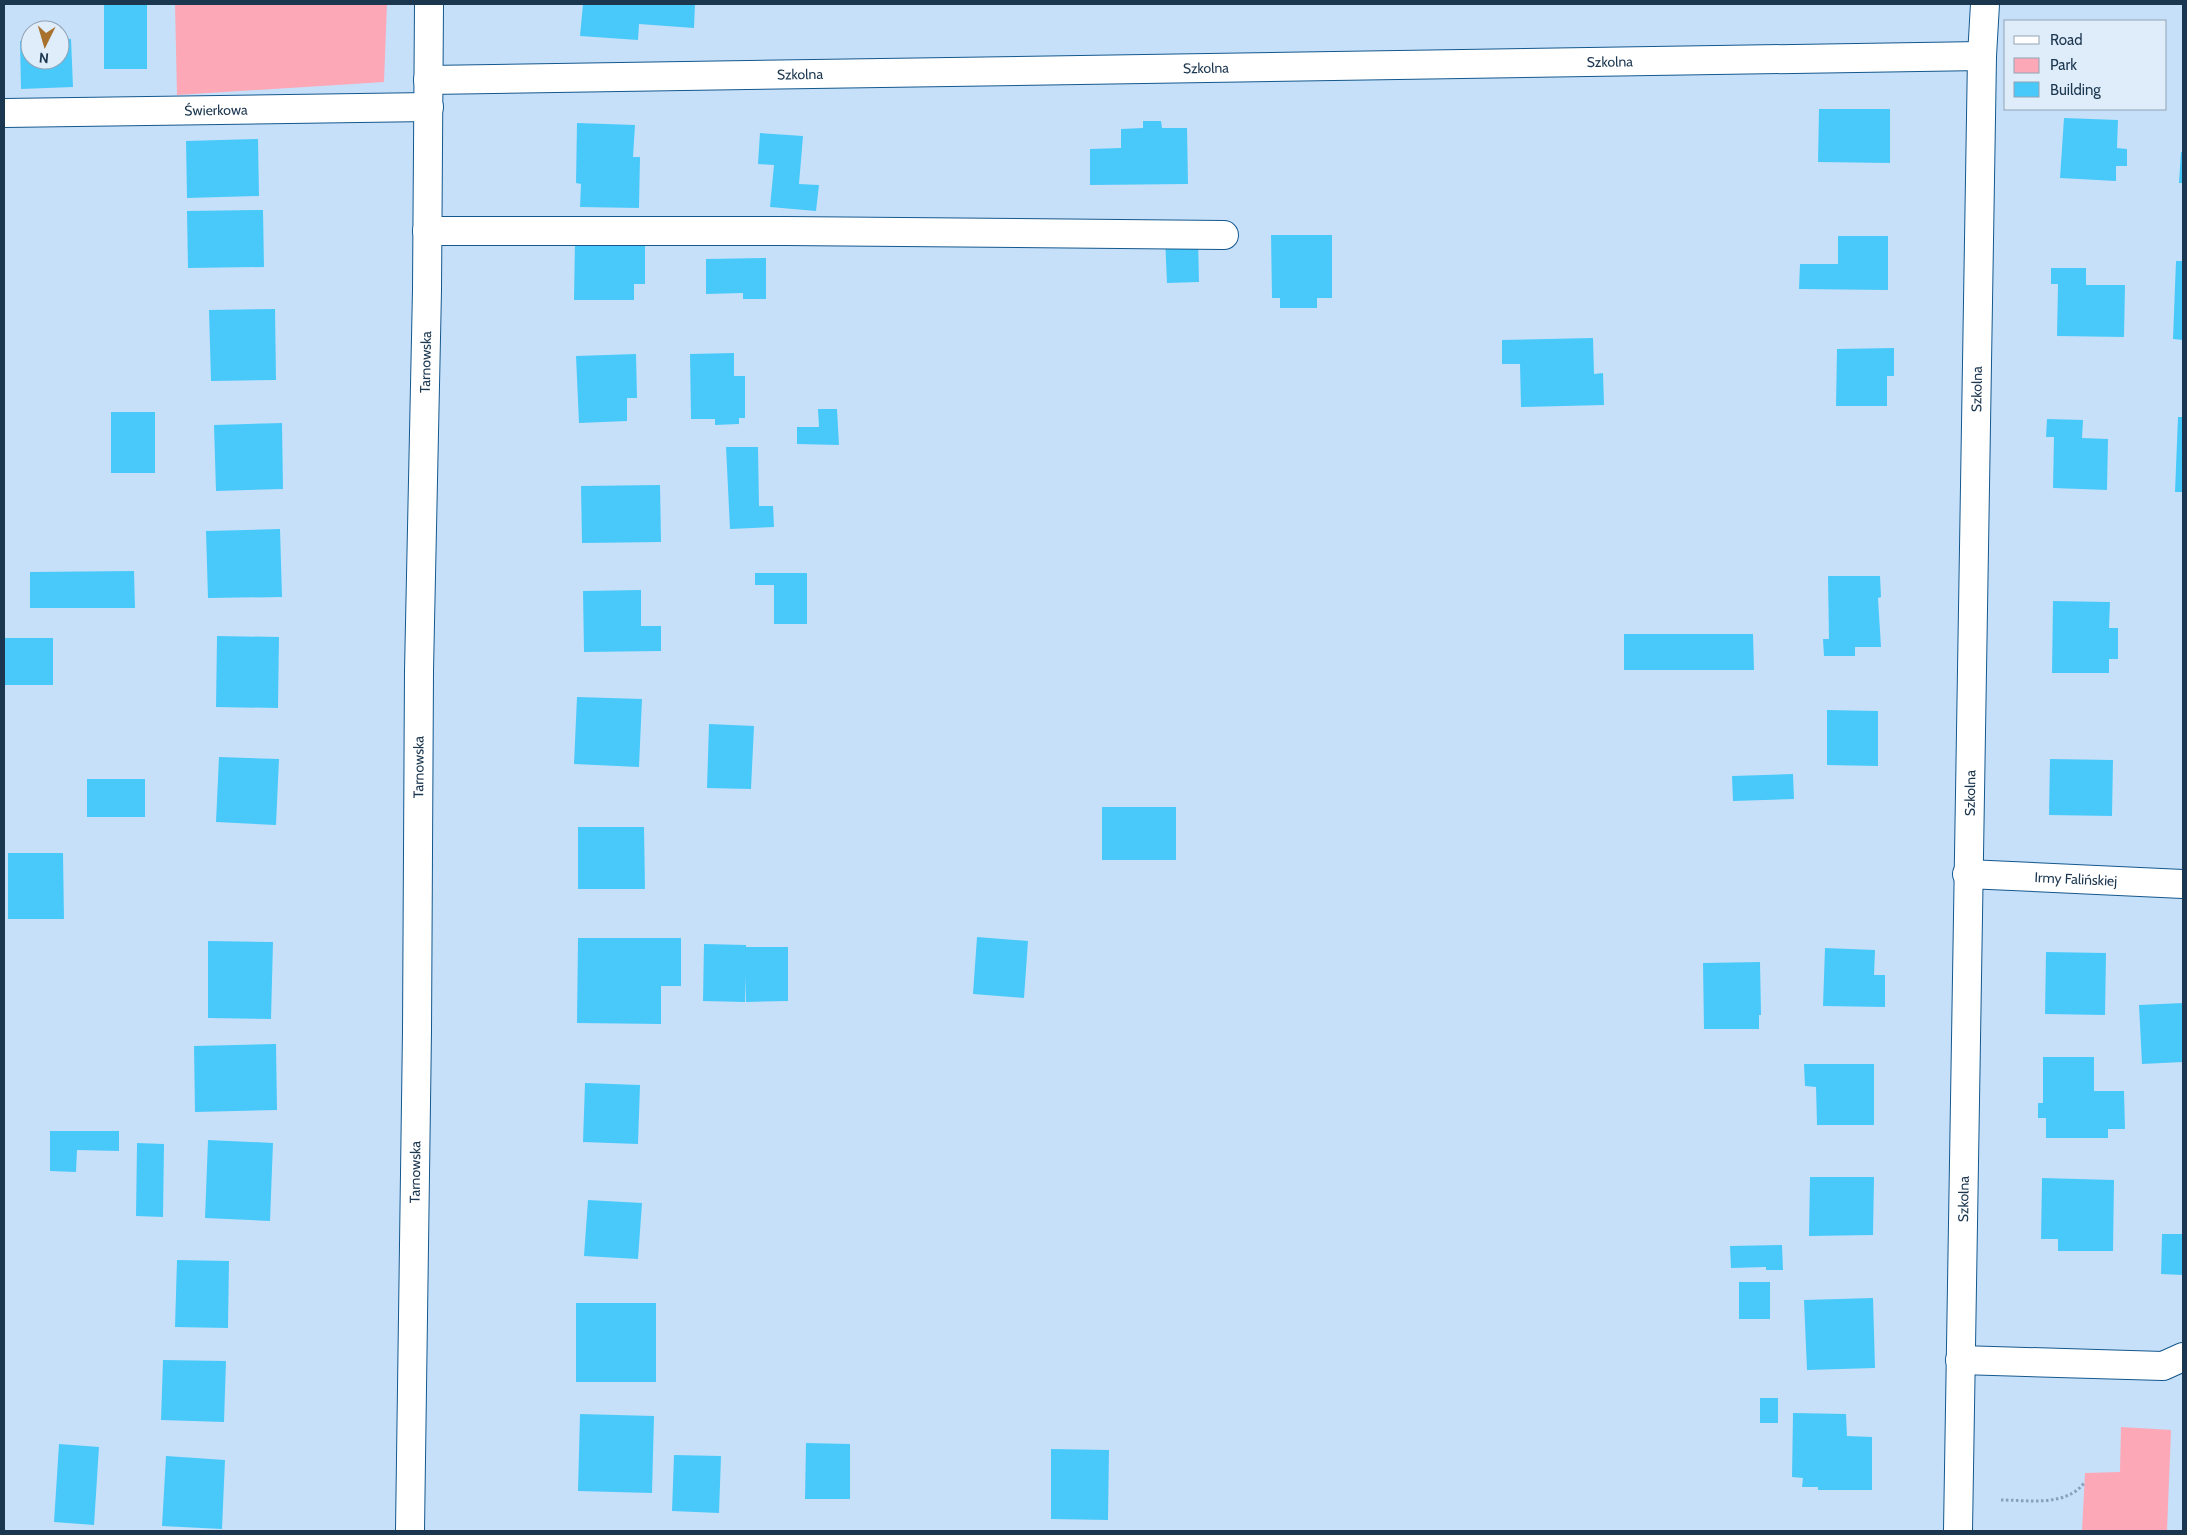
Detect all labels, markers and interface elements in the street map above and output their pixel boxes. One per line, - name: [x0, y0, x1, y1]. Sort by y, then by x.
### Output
- north arrow: [20, 20, 70, 70]
- legend: [2004, 20, 2167, 110]
- text: Road: [2050, 31, 2083, 49]
- text: N: [38, 49, 50, 67]
- street label: Szkolna: [1587, 52, 1633, 71]
- text: Park: [2050, 56, 2077, 74]
- street label: Szkolna: [1183, 59, 1229, 77]
- street label: Szkolna: [777, 65, 823, 84]
- text: Building: [2050, 81, 2101, 99]
- street label: Świerkowa: [184, 101, 248, 119]
- street label: Tarnowska: [416, 331, 435, 393]
- street label: Szkolna: [1967, 366, 1986, 412]
- street label: Tarnowska: [409, 736, 428, 798]
- street label: Szkolna: [1961, 770, 1979, 816]
- street label: Irmy Falińskiej: [2034, 868, 2118, 890]
- street label: Tarnowska: [406, 1141, 424, 1203]
- street label: Szkolna: [1954, 1176, 1973, 1222]

